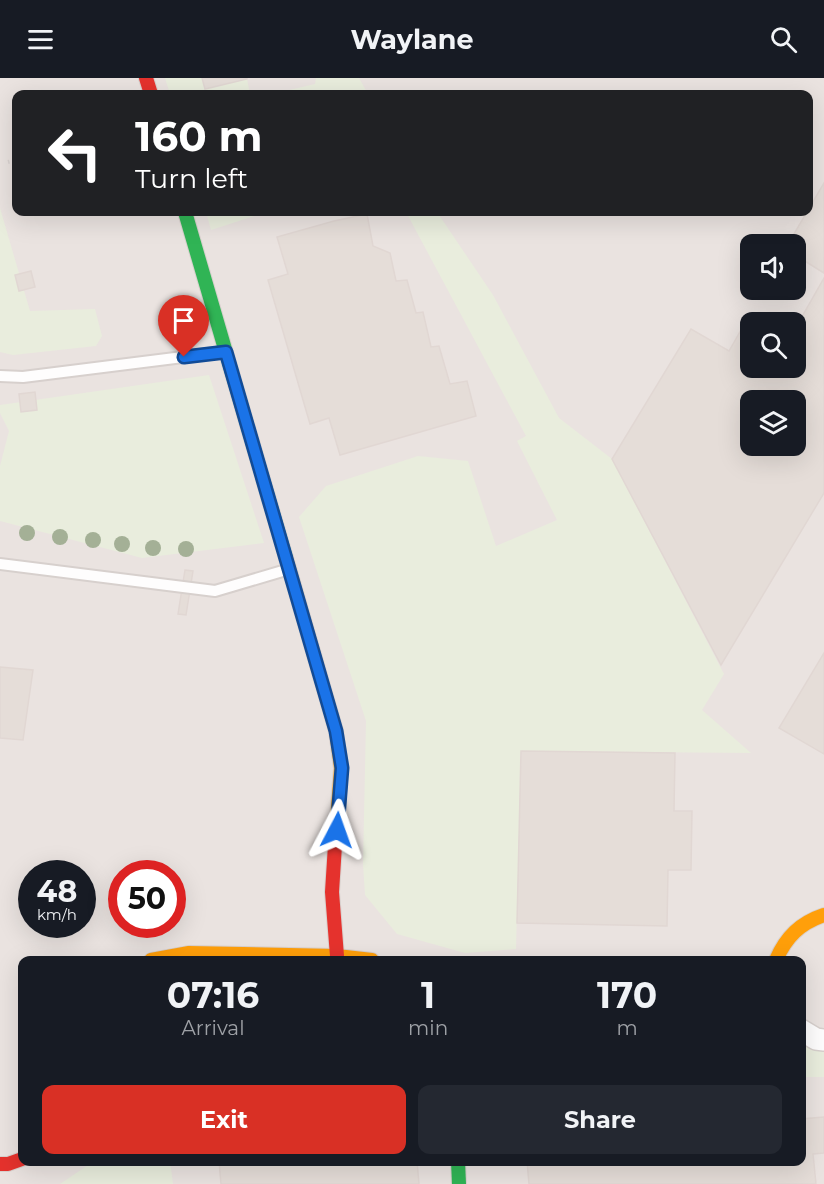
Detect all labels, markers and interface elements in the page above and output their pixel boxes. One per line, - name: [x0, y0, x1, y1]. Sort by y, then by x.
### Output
- icon: menu: [24, 23, 57, 56]
- text: Waylane: [350, 23, 474, 56]
- icon: search: [767, 23, 800, 56]
- text: 160 m: [135, 110, 263, 162]
- icon: left: [36, 114, 114, 192]
- text: Turn left: [135, 162, 248, 195]
- map controls: [740, 234, 806, 456]
- button: sound: [740, 234, 806, 300]
- pin: [158, 295, 209, 357]
- icon: arrive: [167, 304, 200, 337]
- button: search: [740, 312, 806, 378]
- button: layers: [740, 390, 806, 456]
- position arrow: [305, 798, 369, 862]
- speed limit sign: 50: [108, 860, 186, 938]
- text: 48: [37, 873, 77, 910]
- text: km/h: [37, 905, 77, 924]
- text: 07:16: [167, 973, 259, 1017]
- text: 1: [421, 973, 435, 1017]
- text: 170: [597, 973, 657, 1017]
- text: Arrival: [181, 1016, 245, 1040]
- text: min: [408, 1016, 448, 1040]
- text: m: [616, 1016, 638, 1040]
- button: Exit: [42, 1085, 406, 1154]
- button: Share: [418, 1085, 782, 1154]

